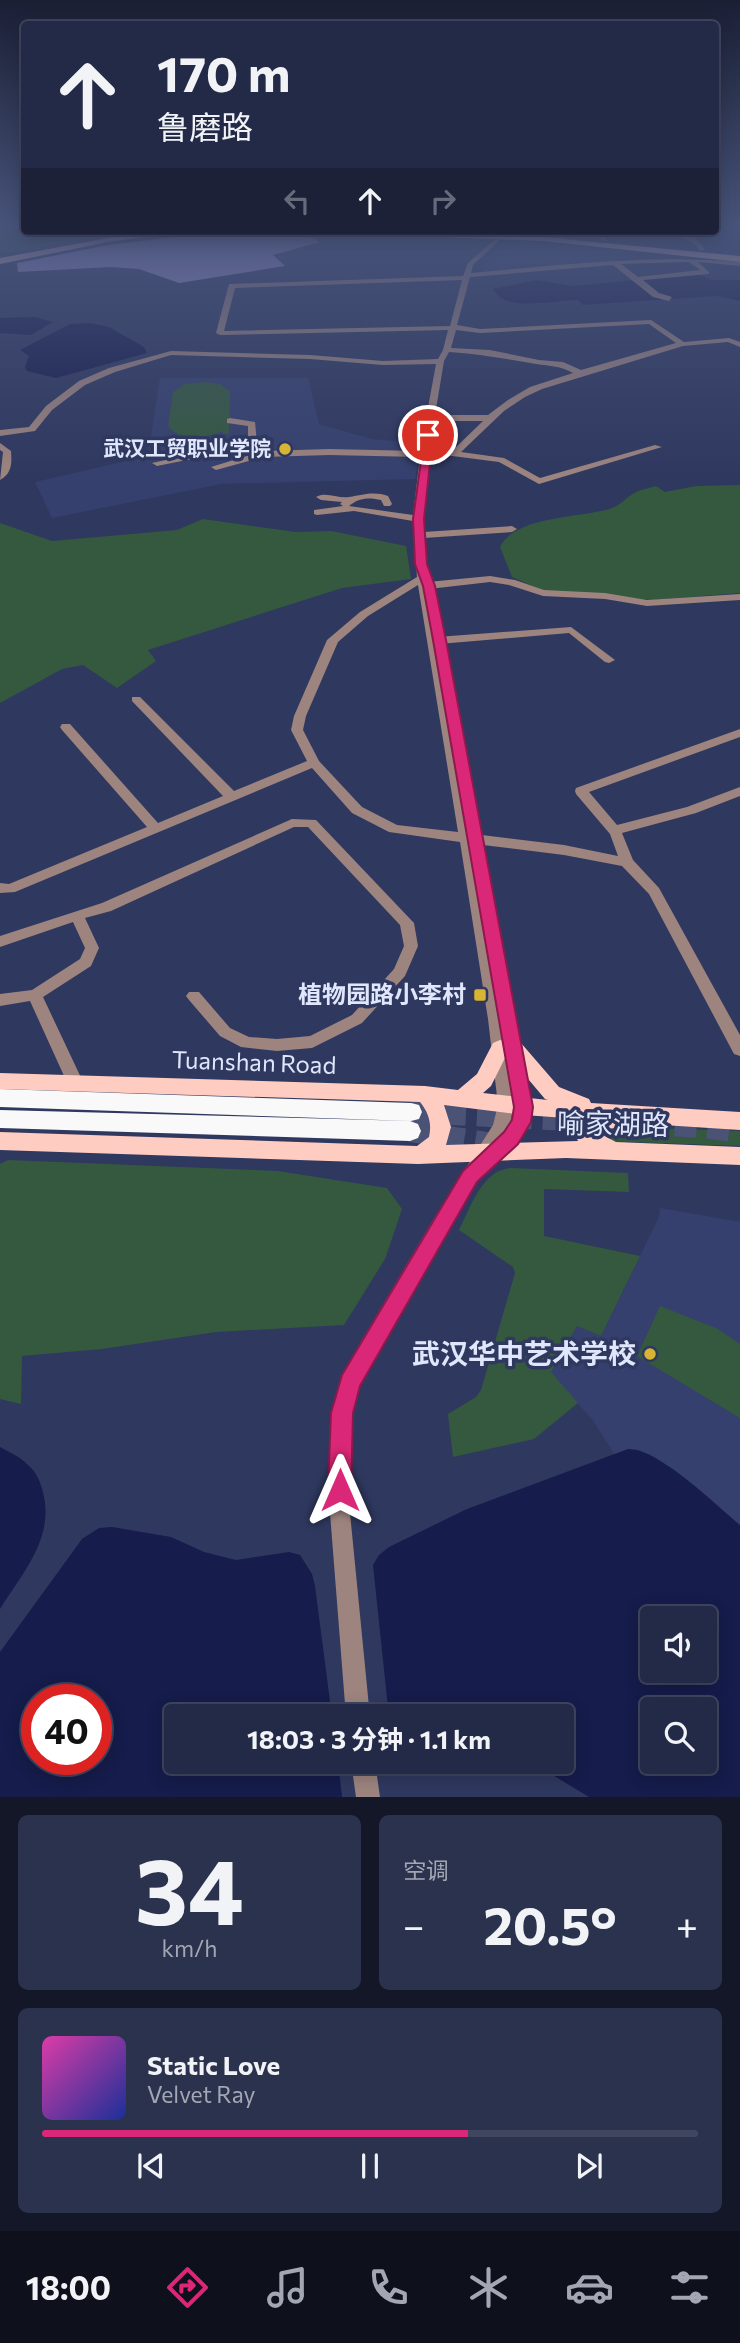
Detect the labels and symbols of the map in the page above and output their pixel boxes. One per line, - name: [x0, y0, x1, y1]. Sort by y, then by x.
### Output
- pin: [398, 405, 458, 465]
- place label: 武汉工贸职业学院: [103, 435, 271, 460]
- marker: 武汉工贸职业学院: [277, 441, 293, 457]
- place label: 植物园路小李村: [298, 979, 466, 1008]
- marker: 植物园路小李村: [472, 987, 488, 1003]
- street label: Tuanshan Road: [171, 1044, 337, 1079]
- street label: 喻家湖路: [557, 1105, 669, 1141]
- place label: 武汉华中艺术学校: [412, 1336, 636, 1370]
- marker: 武汉华中艺术学校: [642, 1346, 658, 1362]
- position arrow: [303, 1453, 377, 1527]
- speed limit sign: 40: [21, 1684, 112, 1775]

